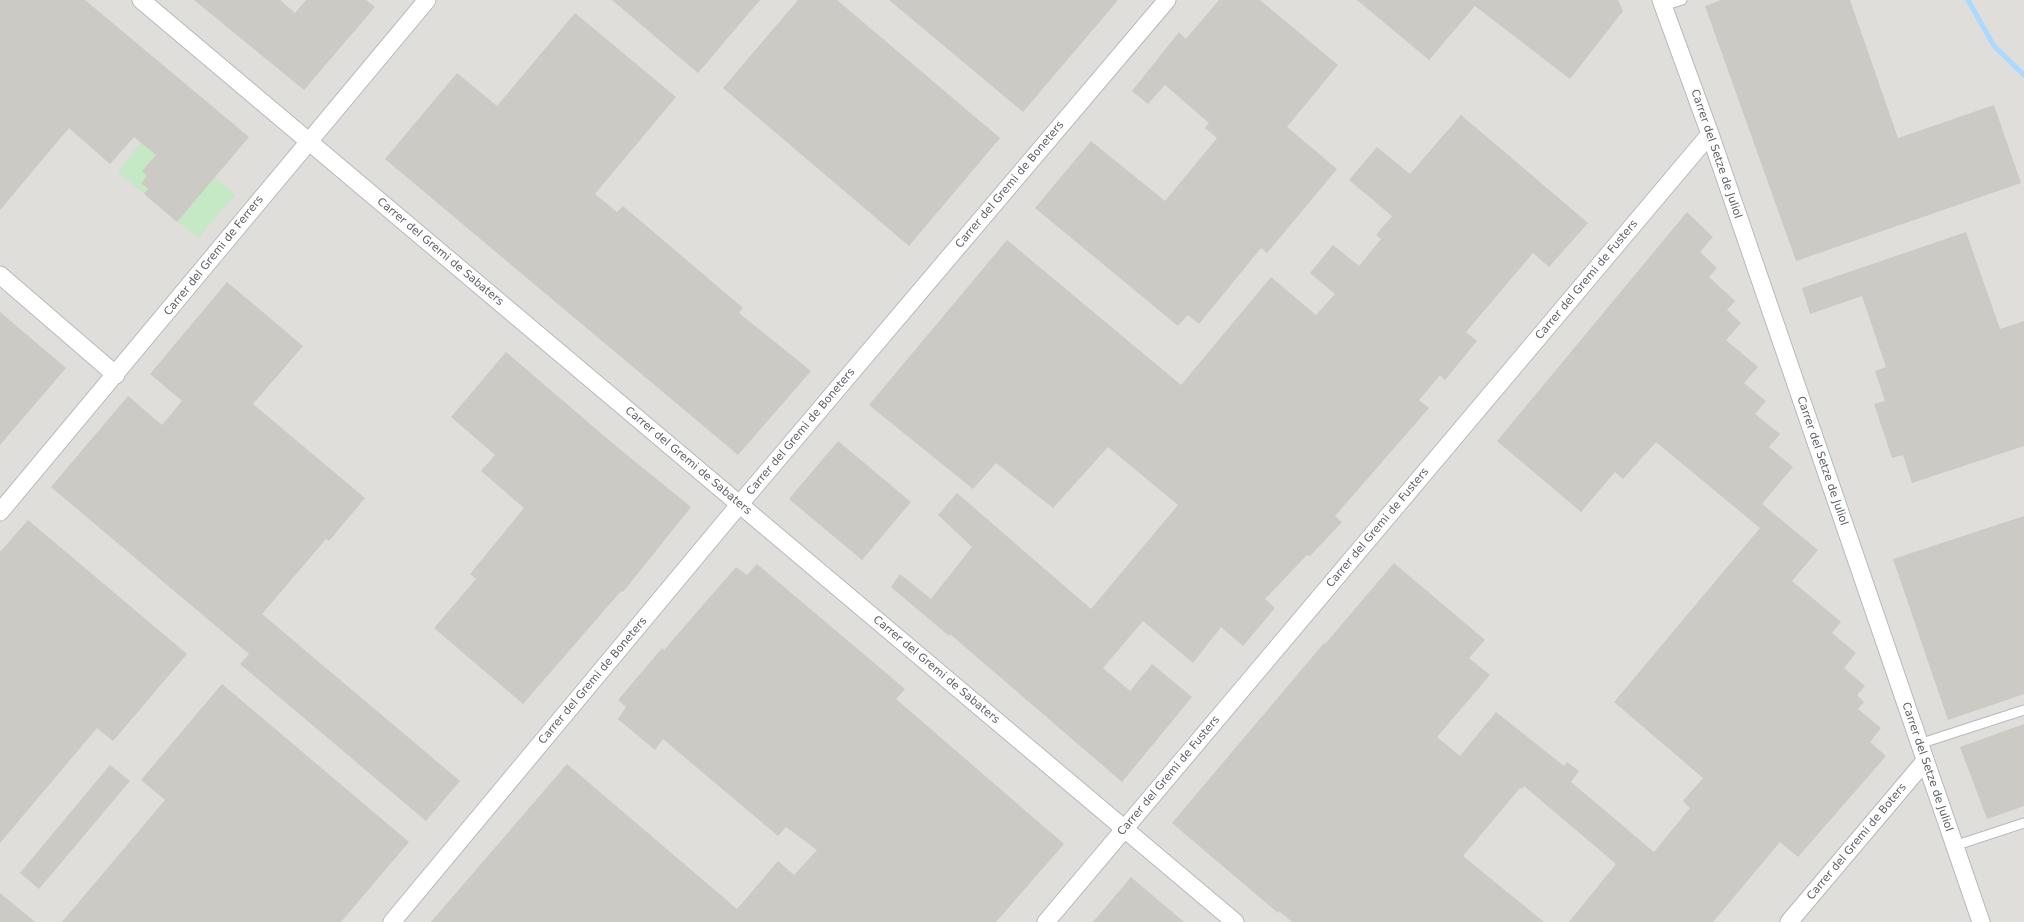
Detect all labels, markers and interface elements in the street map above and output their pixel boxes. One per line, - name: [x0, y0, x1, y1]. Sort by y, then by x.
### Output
- street label: Carrer del Setze de Juliol: [1688, 88, 1744, 220]
- street label: Carrer del Gremi de Boneters: [953, 119, 1067, 251]
- street label: Carrer del Gremi de Ferrers: [162, 193, 266, 319]
- street label: Carrer del Gremi de Sabaters: [374, 195, 506, 309]
- street label: Carrer del Gremi de Fusters: [1533, 218, 1641, 342]
- street label: Carrer del Gremi de Boneters: [744, 366, 858, 498]
- street label: Carrer del Setze de Juliol: [1794, 395, 1850, 527]
- street label: Carrer del Gremi de Sabaters: [622, 404, 754, 518]
- street label: Carrer del Gremi de Fusters: [1324, 466, 1432, 590]
- street label: Carrer del Gremi de Sabaters: [870, 613, 1002, 727]
- street label: Carrer del Gremi de Boneters: [536, 615, 650, 747]
- street label: Carrer del Setze de Juliol: [1899, 701, 1955, 833]
- street label: Carrer del Gremi de Fusters: [1115, 714, 1223, 838]
- street label: Carrer del Gremi de Boters: [1804, 781, 1910, 903]

